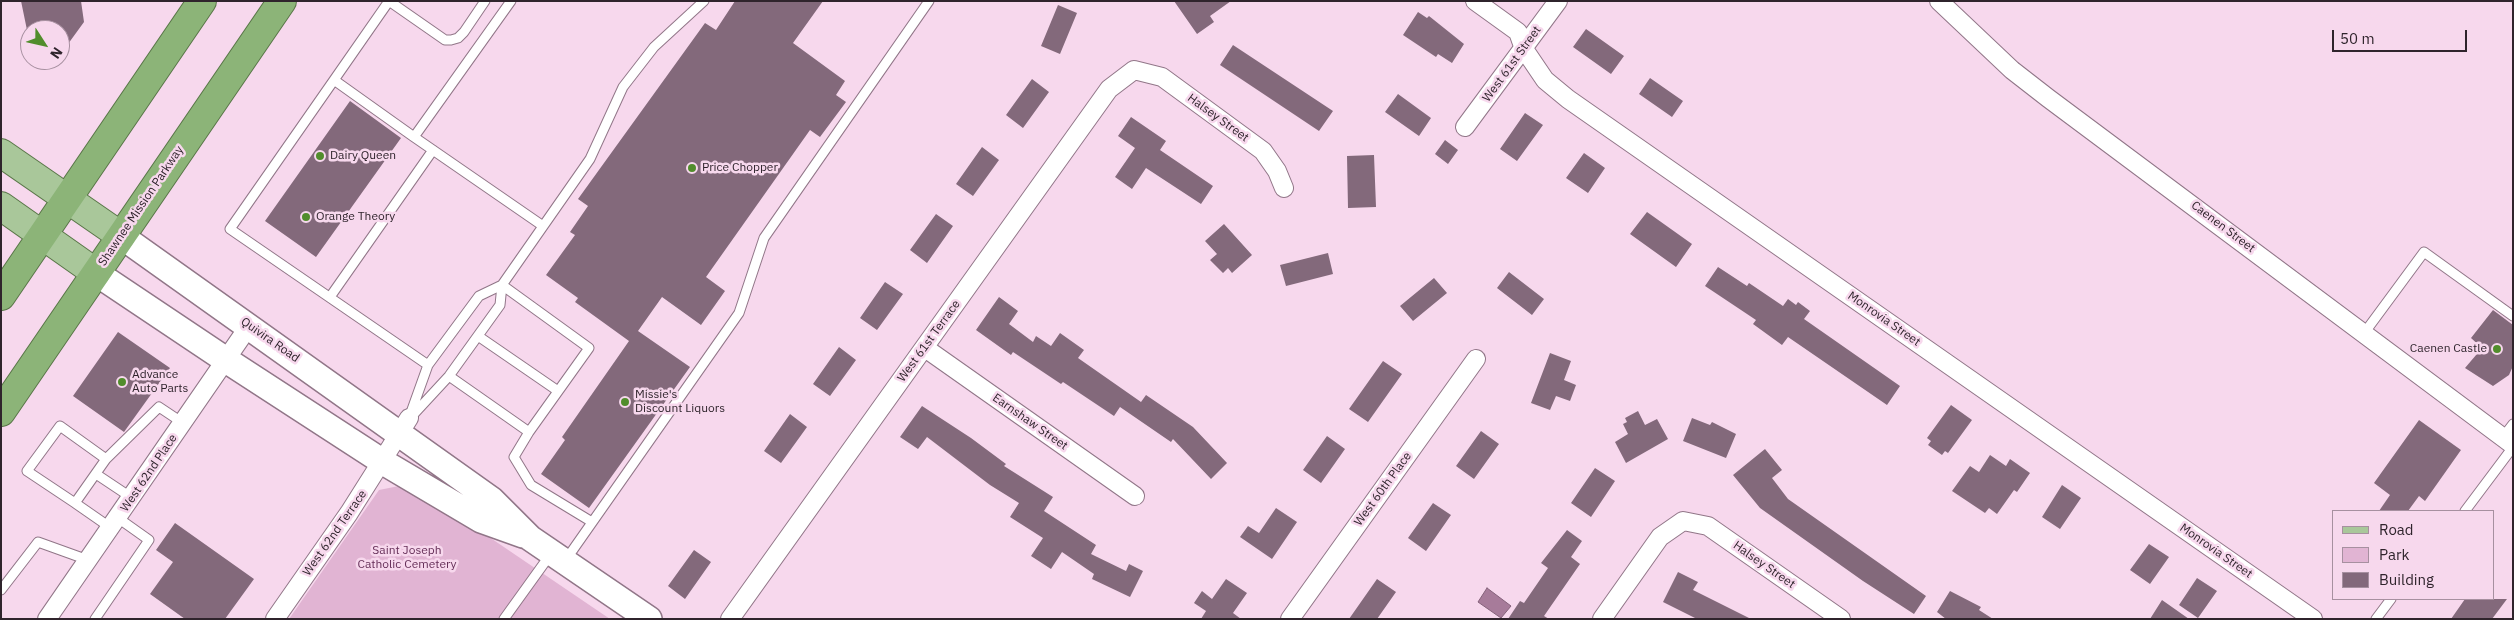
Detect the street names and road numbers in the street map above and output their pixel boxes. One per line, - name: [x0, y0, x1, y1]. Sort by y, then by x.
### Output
- street label: West 61st Street: [1480, 23, 1544, 105]
- street label: Halsey Street: [1185, 91, 1251, 145]
- street label: Shawnee Mission Parkway: [95, 143, 187, 269]
- street label: Caenen Street: [2188, 198, 2258, 256]
- street label: Monrovia Street: [1845, 289, 1923, 349]
- street label: West 61st Terrace: [895, 297, 963, 385]
- street label: Quivira Road: [238, 314, 302, 366]
- street label: Earnshaw Street: [990, 391, 1070, 453]
- street label: West 62nd Place: [118, 431, 180, 515]
- street label: West 60th Place: [1351, 449, 1415, 529]
- street label: West 62nd Terrace: [300, 487, 370, 579]
- street label: Monrovia Street: [2177, 521, 2255, 581]
- street label: Halsey Street: [1730, 538, 1798, 592]

